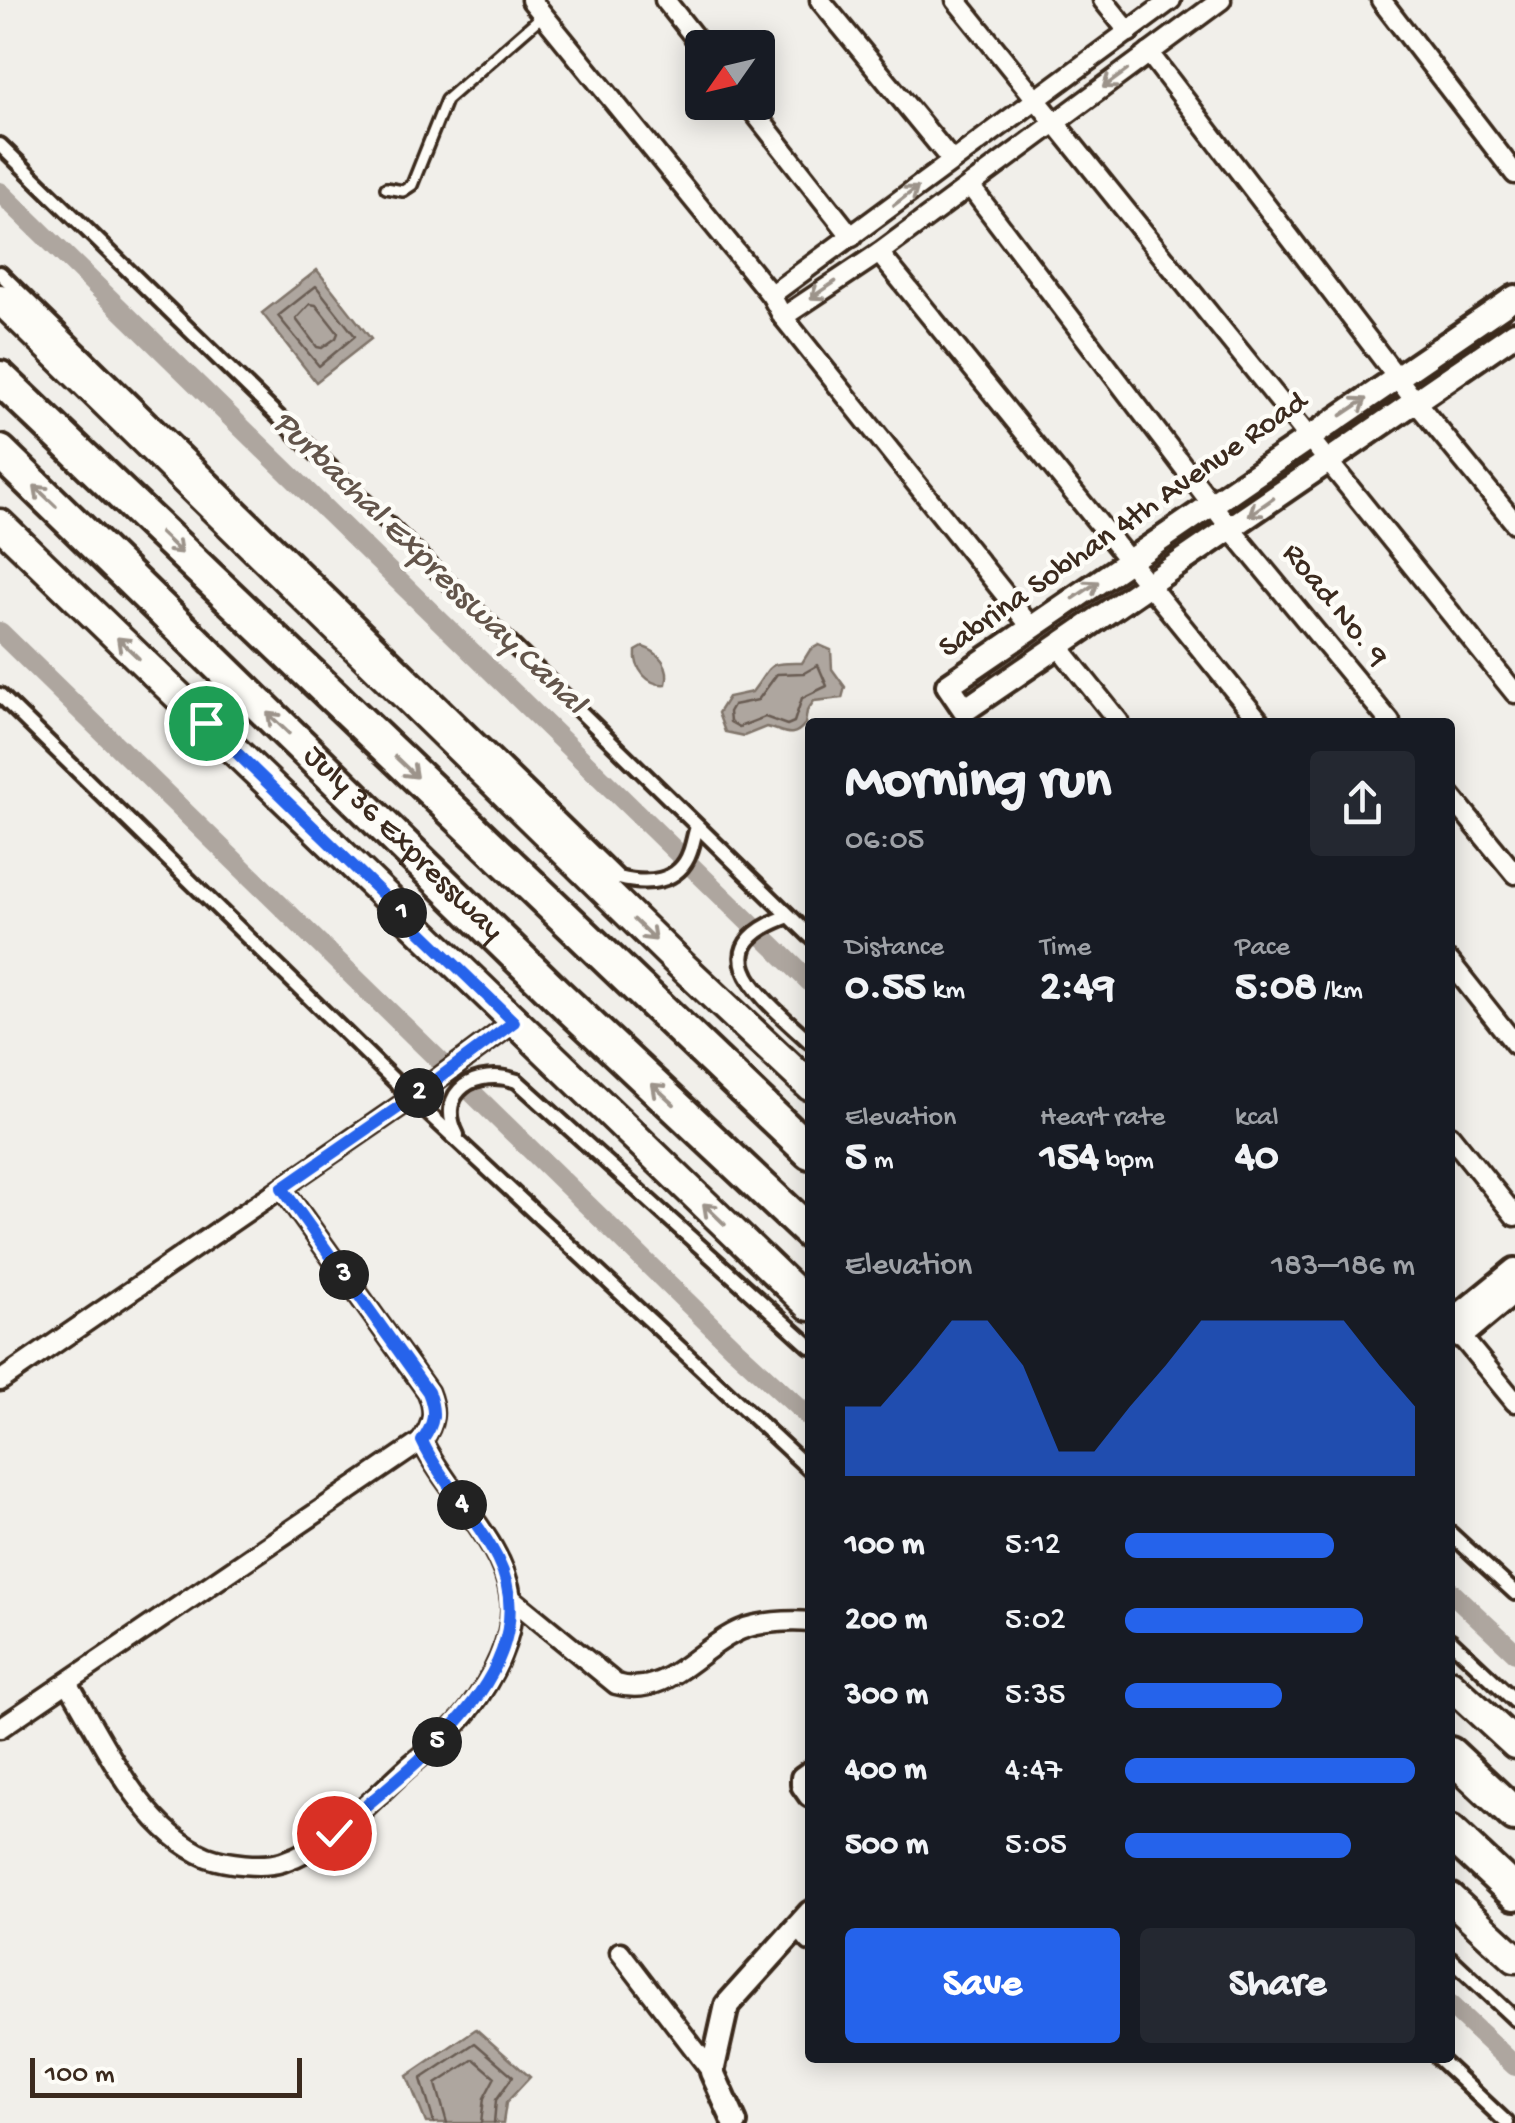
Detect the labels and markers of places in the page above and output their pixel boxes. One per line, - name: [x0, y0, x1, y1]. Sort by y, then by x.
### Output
- pin: [164, 681, 249, 766]
- pin: 1: [377, 888, 427, 938]
- pin: 2: [394, 1068, 444, 1118]
- pin: 3: [319, 1250, 369, 1300]
- pin: 4: [437, 1480, 487, 1530]
- pin: 5: [412, 1717, 462, 1767]
- pin: [292, 1791, 377, 1876]

